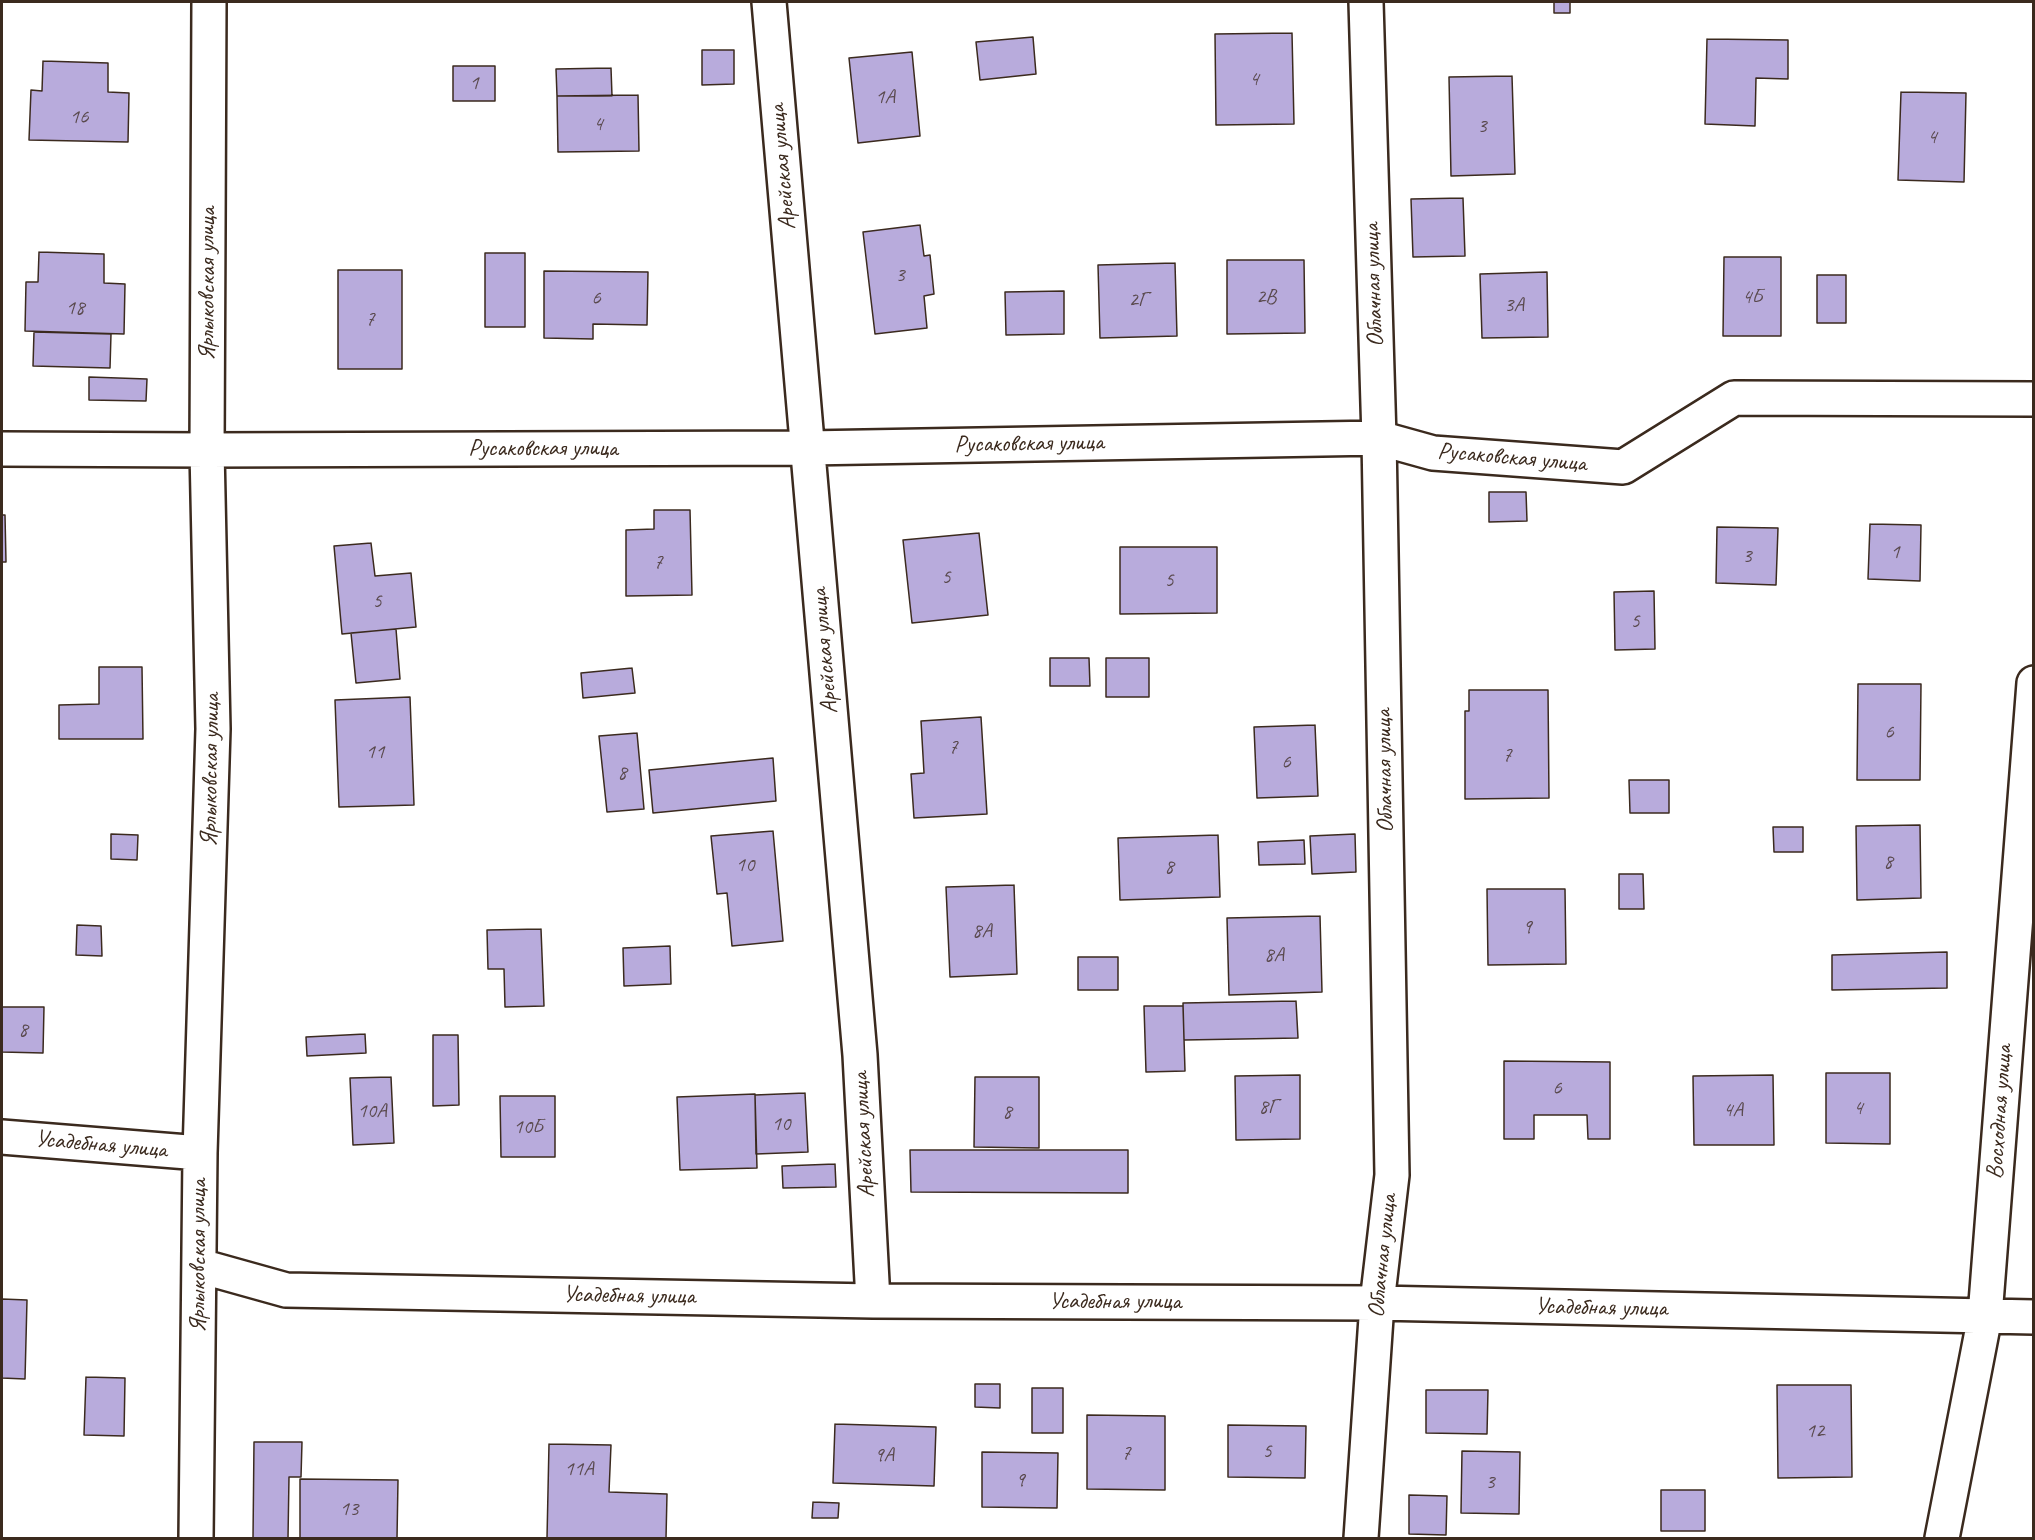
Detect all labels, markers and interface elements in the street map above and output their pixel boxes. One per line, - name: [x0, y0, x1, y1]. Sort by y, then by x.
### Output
- house number: 4: [1249, 66, 1259, 92]
- house number: 1: [469, 70, 479, 96]
- house number: 1А: [875, 84, 895, 110]
- street label: Арейская улица: [763, 103, 803, 231]
- house number: 16: [70, 104, 88, 130]
- house number: 4: [593, 111, 603, 137]
- house number: 3: [1477, 113, 1487, 139]
- house number: 4: [1927, 124, 1937, 150]
- street label: Ярлыковская улица: [194, 207, 222, 361]
- street label: Облачная улица: [1357, 223, 1391, 347]
- house number: 3: [895, 262, 905, 288]
- house number: 2В: [1256, 284, 1276, 310]
- house number: 4Б: [1742, 284, 1762, 310]
- house number: 6: [591, 285, 601, 311]
- house number: 2Г: [1128, 287, 1148, 313]
- house number: 3А: [1504, 292, 1524, 318]
- house number: 18: [66, 295, 84, 321]
- house number: 7: [365, 306, 375, 332]
- street label: Русаковская улица: [954, 428, 1104, 460]
- street label: Русаковская улица: [468, 435, 618, 463]
- street label: Русаковская улица: [1436, 437, 1588, 479]
- house number: 1: [1890, 539, 1900, 565]
- house number: 3: [1742, 543, 1752, 569]
- house number: 7: [653, 549, 663, 575]
- house number: 5: [941, 564, 951, 590]
- house number: 5: [1164, 567, 1174, 593]
- street label: Арейская улица: [805, 587, 845, 715]
- house number: 5: [372, 588, 382, 614]
- house number: 5: [1630, 608, 1640, 634]
- street label: Ярлыковская улица: [195, 693, 227, 847]
- street label: Облачная улица: [1370, 709, 1400, 833]
- house number: 6: [1884, 719, 1894, 745]
- house number: 7: [948, 734, 958, 760]
- house number: 11: [366, 739, 384, 765]
- house number: 7: [1502, 742, 1512, 768]
- house number: 6: [1281, 749, 1291, 775]
- house number: 8: [617, 760, 627, 786]
- house number: 8: [1883, 849, 1893, 875]
- house number: 10: [736, 852, 754, 878]
- house number: 8: [1164, 854, 1174, 880]
- house number: 9: [1522, 914, 1532, 940]
- house number: 8А: [972, 918, 992, 944]
- house number: 8А: [1264, 942, 1284, 968]
- house number: 8: [18, 1017, 28, 1043]
- street label: Восходная улица: [1981, 1044, 2019, 1180]
- street label: Арейская улица: [846, 1071, 882, 1199]
- house number: 6: [1552, 1075, 1562, 1101]
- house number: 8Г: [1258, 1094, 1278, 1120]
- house number: 4: [1853, 1095, 1863, 1121]
- house number: 4А: [1723, 1097, 1743, 1123]
- house number: 10А: [357, 1098, 387, 1124]
- house number: 8: [1002, 1099, 1012, 1125]
- house number: 10: [772, 1111, 790, 1137]
- house number: 10Б: [513, 1114, 543, 1140]
- street label: Усадебная улица: [34, 1125, 168, 1165]
- street label: Ярлыковская улица: [185, 1179, 213, 1333]
- street label: Облачная улица: [1362, 1193, 1404, 1319]
- street label: Усадебная улица: [563, 1280, 695, 1312]
- street label: Усадебная улица: [1049, 1288, 1181, 1316]
- street label: Усадебная улица: [1535, 1292, 1667, 1324]
- house number: 12: [1806, 1418, 1824, 1444]
- house number: 5: [1262, 1438, 1272, 1464]
- house number: 7: [1121, 1440, 1131, 1466]
- house number: 9А: [874, 1442, 894, 1468]
- house number: 11А: [564, 1456, 594, 1482]
- house number: 9: [1015, 1467, 1025, 1493]
- house number: 3: [1485, 1469, 1495, 1495]
- house number: 13: [340, 1496, 358, 1522]

